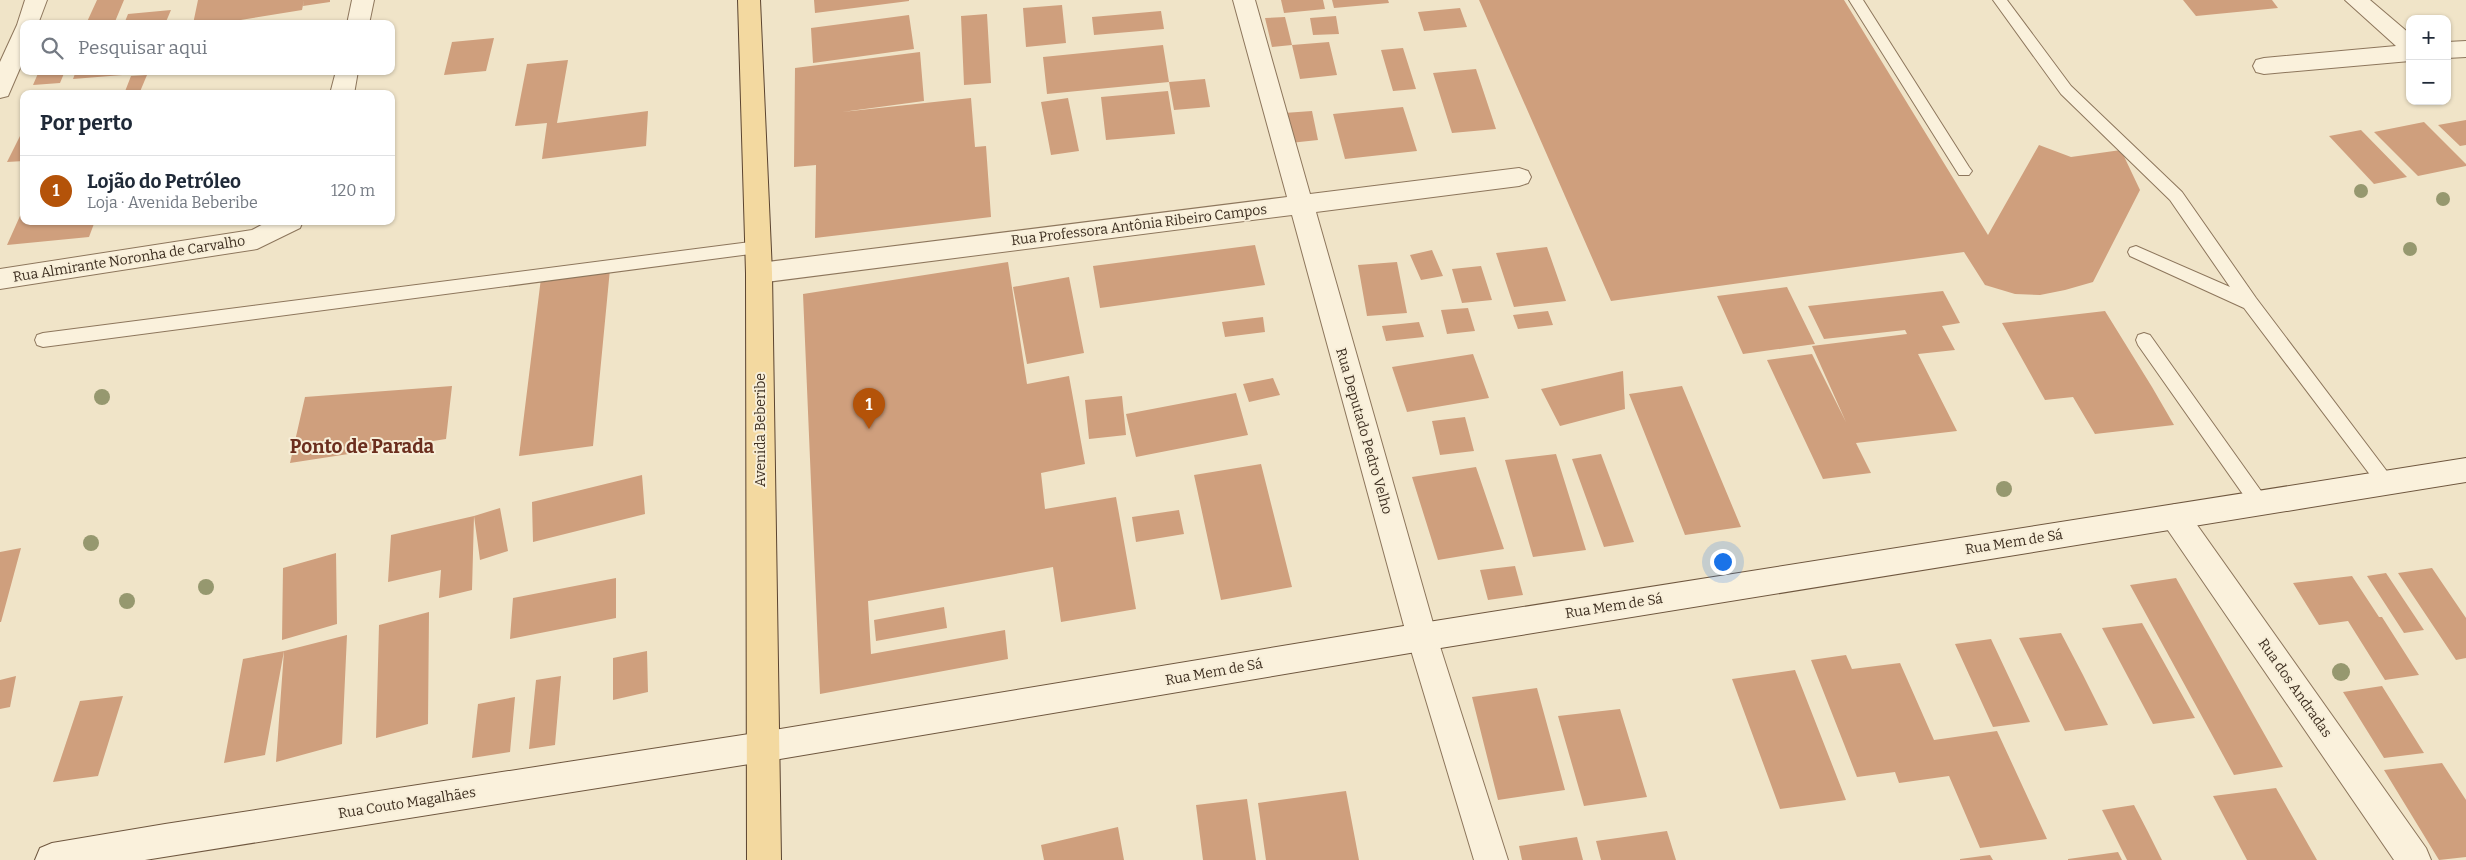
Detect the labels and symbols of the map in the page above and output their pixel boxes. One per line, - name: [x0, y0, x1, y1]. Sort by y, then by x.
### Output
- street label: Rua Professora Antônia Ribeiro Campos: [1010, 201, 1268, 249]
- street label: Rua Almirante Noronha de Carvalho: [12, 232, 246, 286]
- street label: Rua Deputado Pedro Velho: [1332, 346, 1396, 516]
- street label: Avenida Beberibe: [752, 373, 769, 487]
- pin: 1: [853, 388, 885, 429]
- district label: Ponto de Parada: [290, 435, 435, 458]
- street label: Rua Mem de Sá: [1964, 526, 2064, 558]
- your location: [1710, 549, 1736, 575]
- street label: Rua Mem de Sá: [1564, 590, 1664, 622]
- street label: Rua dos Andradas: [2255, 635, 2335, 741]
- street label: Rua Mem de Sá: [1164, 655, 1264, 689]
- street label: Rua Couto Magalhães: [337, 784, 477, 822]

